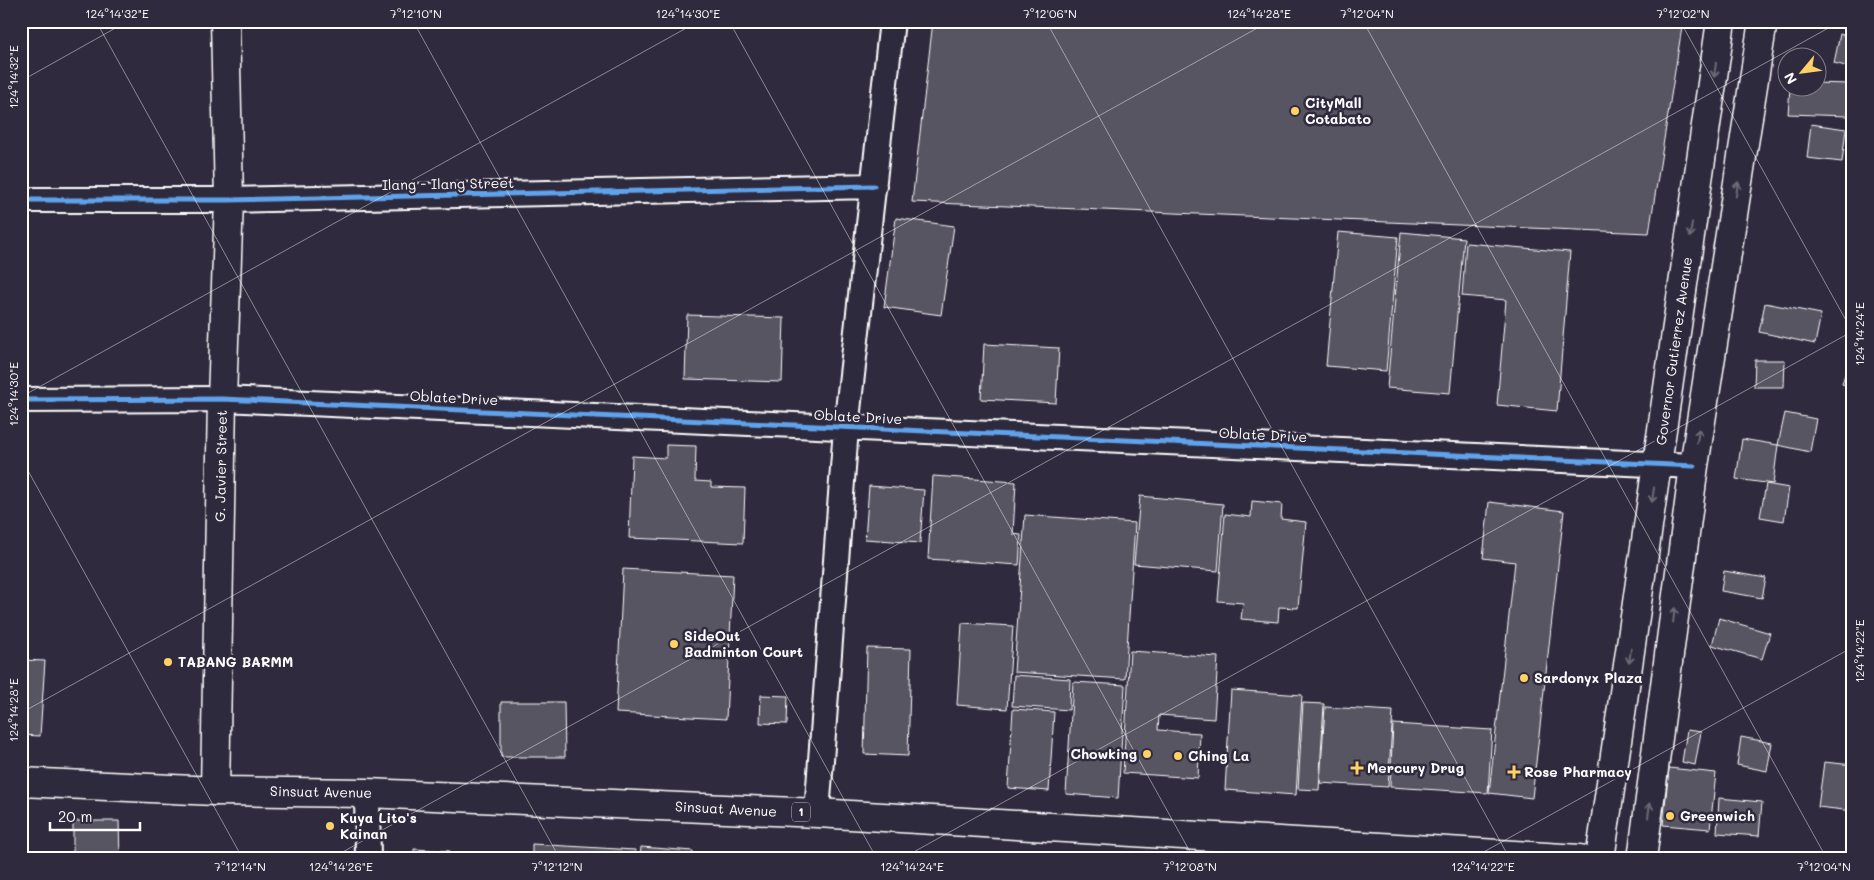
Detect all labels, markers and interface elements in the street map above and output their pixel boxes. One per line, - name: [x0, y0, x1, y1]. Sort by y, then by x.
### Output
- text: 124°14'32"E: [85, 5, 149, 21]
- text: 7°12'10"N: [390, 5, 442, 21]
- text: 124°14'30"E: [656, 5, 720, 21]
- text: 7°12'06"N: [1023, 5, 1077, 21]
- text: 124°14'28"E: [1227, 5, 1291, 21]
- text: 7°12'04"N: [1340, 5, 1394, 21]
- text: 7°12'02"N: [1656, 5, 1710, 21]
- text: 124°14'32"E: [5, 45, 21, 109]
- north arrow: [1776, 48, 1826, 98]
- one-way arrow: [1709, 61, 1719, 77]
- text: N: [1779, 69, 1801, 88]
- place label: CityMall Cotabato: [1305, 93, 1371, 128]
- marker: CityMall Cotabato: [1289, 105, 1301, 117]
- street label: Ilang - Ilang Street: [382, 173, 514, 194]
- one-way arrow: [1732, 182, 1742, 198]
- one-way arrow: [1686, 222, 1696, 238]
- street label: Governor Gutierrez Avenue: [1651, 256, 1696, 446]
- text: 124°14'24"E: [1851, 302, 1867, 366]
- text: 124°14'30"E: [5, 362, 21, 426]
- street label: Oblate Drive: [409, 386, 499, 409]
- street label: Oblate Drive: [813, 405, 903, 428]
- street label: G. Javier Street: [210, 410, 231, 522]
- street label: Oblate Drive: [1218, 423, 1308, 446]
- one-way arrow: [1694, 429, 1704, 445]
- one-way arrow: [1648, 487, 1658, 503]
- one-way arrow: [1669, 607, 1679, 623]
- text: 124°14'22"E: [1851, 619, 1867, 683]
- place label: SideOut Badminton Court: [684, 626, 803, 661]
- marker: SideOut Badminton Court: [668, 638, 680, 650]
- one-way arrow: [1625, 648, 1635, 664]
- place label: TABANG BARMM: [178, 652, 293, 671]
- marker: TABANG BARMM: [162, 656, 174, 668]
- place label: Sardonyx Plaza: [1534, 668, 1643, 687]
- marker: Sardonyx Plaza: [1518, 672, 1530, 684]
- text: 124°14'28"E: [5, 678, 21, 742]
- place label: Chowking: [1071, 744, 1137, 763]
- place label: Ching La: [1188, 746, 1250, 765]
- marker: Chowking: [1141, 748, 1153, 760]
- marker: Ching La: [1172, 750, 1184, 762]
- place label: Mercury Drug: [1367, 758, 1464, 777]
- marker: Mercury Drug: [1351, 762, 1363, 774]
- place label: Rose Pharmacy: [1524, 762, 1632, 781]
- marker: Rose Pharmacy: [1508, 766, 1520, 778]
- street label: Sinsuat Avenue: [270, 781, 372, 802]
- street label: Sinsuat Avenue: [675, 796, 778, 821]
- scale bar: [50, 800, 140, 832]
- road number: 1: [792, 802, 810, 822]
- one-way arrow: [1644, 803, 1654, 819]
- text: 20 m: [58, 806, 92, 826]
- place label: Greenwich: [1680, 806, 1755, 825]
- place label: Kuya Lito's Kainan: [340, 808, 417, 843]
- marker: Greenwich: [1664, 810, 1676, 822]
- marker: Kuya Lito's Kainan: [324, 820, 336, 832]
- text: 7°12'14"N: [214, 858, 266, 874]
- text: 124°14'26"E: [309, 858, 373, 874]
- text: 7°12'12"N: [531, 858, 583, 874]
- text: 124°14'24"E: [880, 858, 944, 874]
- text: 7°12'08"N: [1163, 858, 1217, 874]
- text: 124°14'22"E: [1451, 858, 1515, 874]
- text: 7°12'04"N: [1797, 858, 1851, 874]

